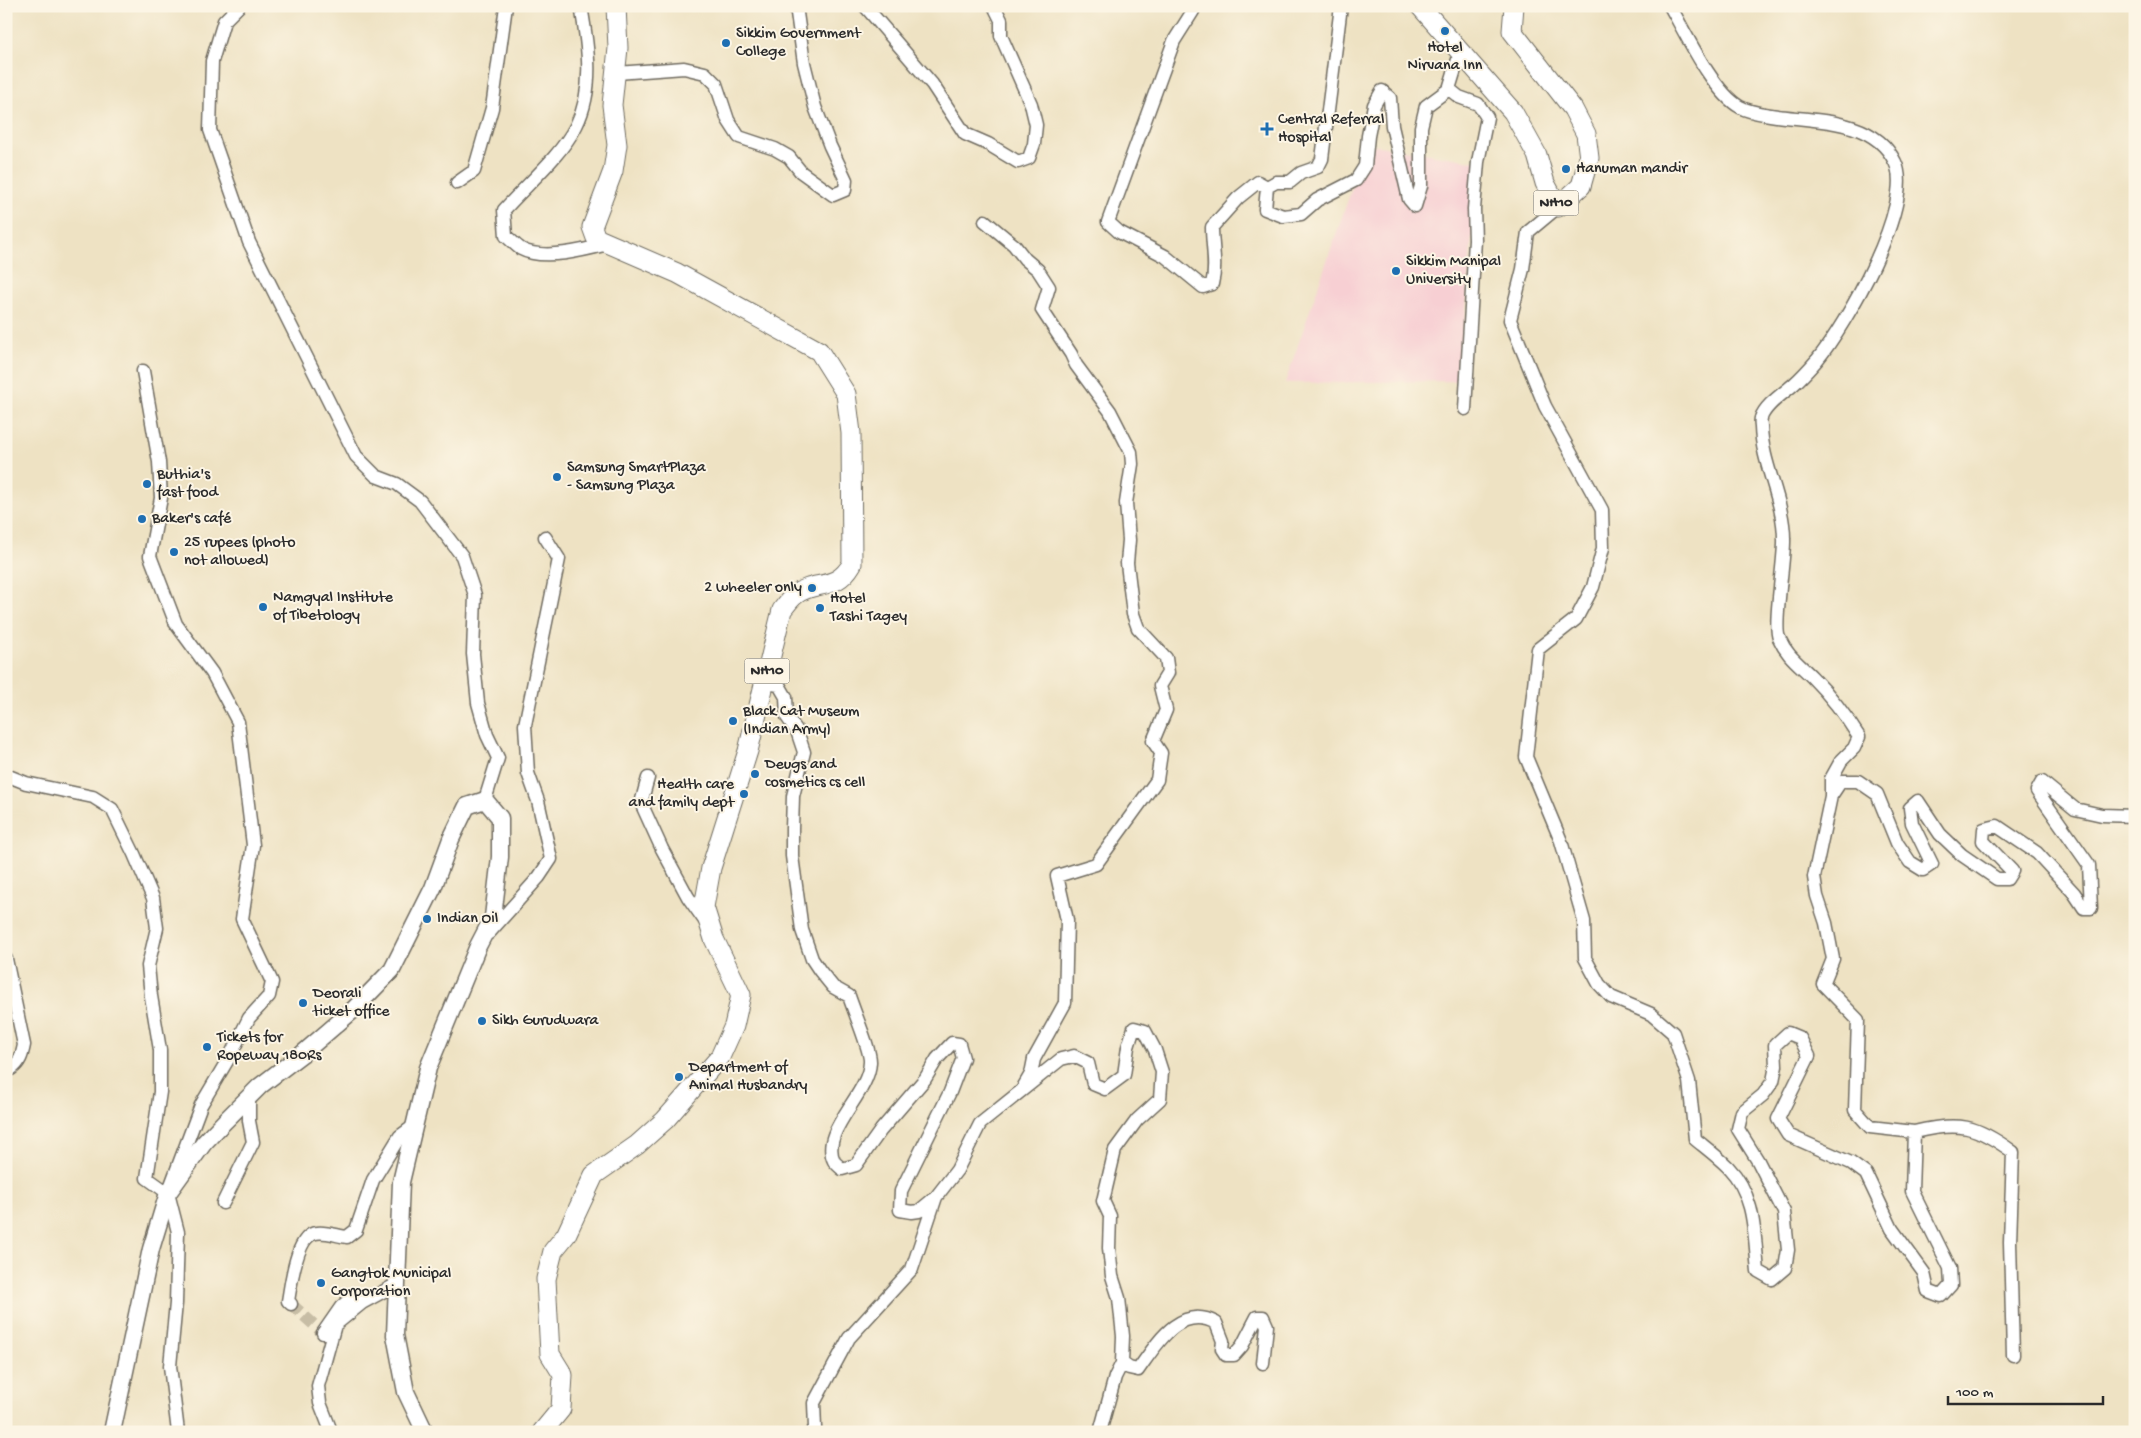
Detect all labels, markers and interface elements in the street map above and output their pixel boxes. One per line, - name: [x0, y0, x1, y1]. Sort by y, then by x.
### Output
- place label: Sikkim Government College: [736, 25, 862, 62]
- marker: Hotel Nirvana Inn: [1439, 25, 1451, 37]
- marker: Sikkim Government College: [720, 37, 732, 49]
- place label: Hotel Nirvana Inn: [1408, 39, 1483, 76]
- place label: Central Referral Hospital: [1278, 111, 1384, 148]
- marker: Central Referral Hospital: [1260, 122, 1274, 136]
- place label: Hanuman mandir: [1576, 160, 1688, 179]
- marker: Hanuman mandir: [1560, 163, 1572, 175]
- road number: NH10: [1534, 190, 1578, 216]
- place label: Sikkim Manipal University: [1406, 253, 1501, 290]
- marker: Sikkim Manipal University: [1390, 265, 1402, 277]
- place label: Samsung SmartPlaza - Samsung Plaza: [567, 459, 707, 496]
- place label: Buthia's fast food: [156, 466, 220, 503]
- marker: Samsung SmartPlaza - Samsung Plaza: [551, 471, 563, 483]
- marker: Buthia's fast food: [141, 478, 153, 490]
- place label: Baker's café: [151, 510, 232, 529]
- marker: Baker's café: [136, 513, 148, 525]
- place label: 25 rupees (photo not allowed): [184, 534, 295, 571]
- marker: 25 rupees (photo not allowed): [168, 546, 180, 558]
- place label: 2 wheeler only: [704, 579, 802, 598]
- marker: 2 wheeler only: [806, 582, 818, 594]
- place label: Namgyal Institute of Tibetology: [273, 589, 394, 626]
- place label: Hotel Tashi Tagey: [829, 590, 907, 627]
- marker: Namgyal Institute of Tibetology: [257, 601, 269, 613]
- marker: Hotel Tashi Tagey: [814, 602, 826, 614]
- road number: NH10: [744, 658, 790, 684]
- place label: Black Cat Museum (Indian Army): [742, 703, 860, 740]
- marker: Black Cat Museum (Indian Army): [727, 715, 739, 727]
- place label: Deugs and cosmetics cs cell: [764, 756, 865, 793]
- marker: Deugs and cosmetics cs cell: [749, 768, 761, 780]
- place label: Health care and family dept: [629, 776, 735, 813]
- marker: Health care and family dept: [738, 788, 750, 800]
- place label: Indian Oil: [437, 910, 498, 929]
- marker: Indian Oil: [421, 913, 433, 925]
- place label: Deorali ticket office: [312, 985, 390, 1022]
- marker: Deorali ticket office: [297, 997, 309, 1009]
- place label: Sikh Gurudwara: [492, 1012, 600, 1031]
- marker: Sikh Gurudwara: [476, 1015, 488, 1027]
- place label: Tickets for Ropeway 180Rs: [216, 1029, 322, 1066]
- marker: Tickets for Ropeway 180Rs: [201, 1041, 213, 1053]
- place label: Department of Animal Husbandry: [688, 1059, 808, 1096]
- marker: Department of Animal Husbandry: [673, 1071, 685, 1083]
- place label: Gangtok Municipal Corporation: [331, 1265, 451, 1302]
- marker: Gangtok Municipal Corporation: [315, 1277, 327, 1289]
- scale bar: [1948, 1373, 2104, 1405]
- text: 100 m: [1955, 1384, 1994, 1402]

